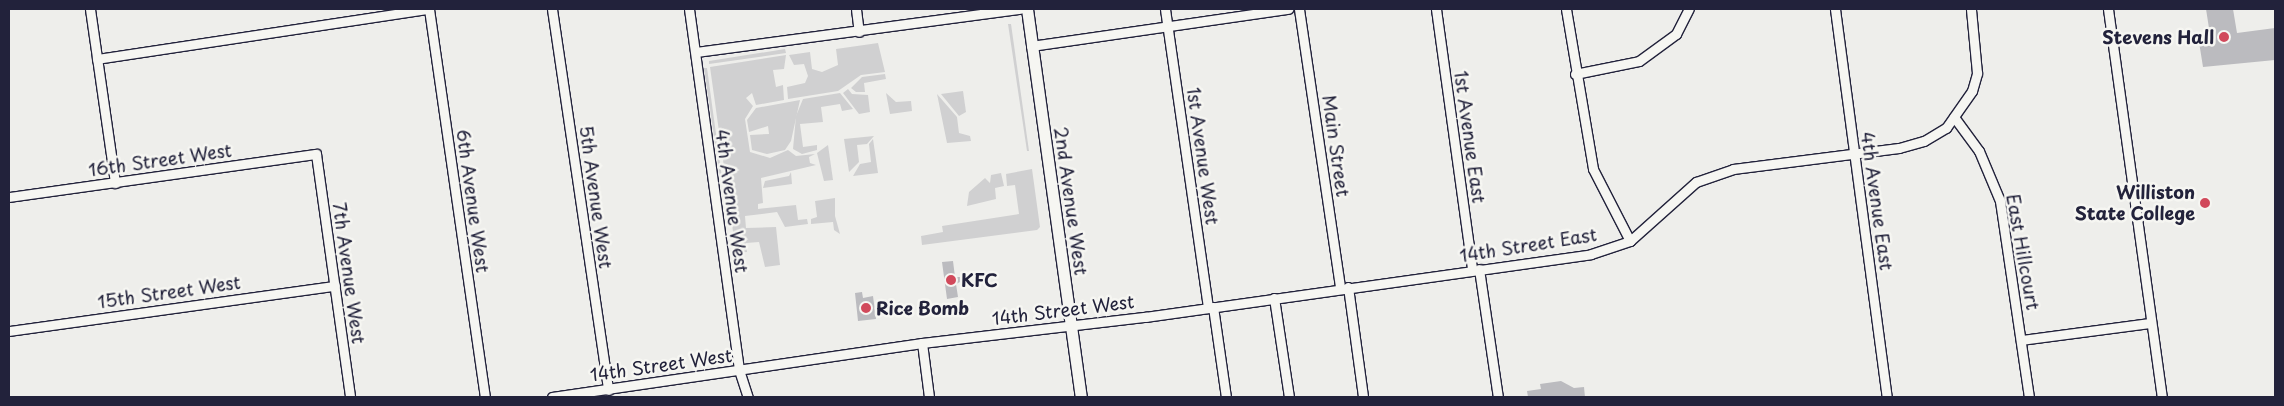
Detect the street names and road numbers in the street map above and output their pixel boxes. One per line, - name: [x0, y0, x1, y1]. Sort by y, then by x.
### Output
- street label: 1st Avenue East: [1450, 69, 1490, 205]
- street label: 1st Avenue West: [1183, 85, 1223, 227]
- street label: Main Street: [1318, 93, 1354, 199]
- street label: 5th Avenue West: [575, 124, 617, 270]
- street label: 2nd Avenue West: [1050, 125, 1092, 277]
- street label: 6th Avenue West: [452, 127, 494, 275]
- street label: 4th Avenue West: [711, 128, 753, 274]
- street label: 4th Avenue East: [1857, 130, 1897, 272]
- street label: 16th Street West: [86, 139, 234, 181]
- street label: East Hillcourt: [2002, 192, 2044, 312]
- street label: 7th Avenue West: [328, 201, 370, 345]
- street label: 14th Street East: [1457, 223, 1599, 267]
- street label: 15th Street West: [96, 271, 242, 313]
- street label: 14th Street West: [990, 290, 1136, 330]
- street label: 14th Street West: [588, 344, 734, 386]

